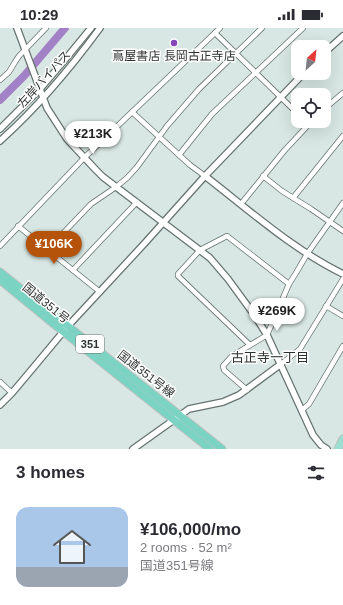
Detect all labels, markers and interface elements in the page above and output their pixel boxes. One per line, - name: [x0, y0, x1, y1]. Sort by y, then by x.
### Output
- text: 10:29: [20, 6, 58, 23]
- marker: 蔦屋書店 長岡古正寺店: [169, 38, 179, 48]
- north arrow: [291, 40, 331, 80]
- map controls: [291, 40, 331, 128]
- street label: 左岸バイパス: [15, 48, 73, 110]
- place label: 蔦屋書店 長岡古正寺店: [112, 49, 236, 63]
- button: locate: [291, 88, 331, 128]
- pin: ¥213K: [65, 121, 121, 155]
- text: ¥213K: [74, 126, 112, 141]
- pin: ¥106K: [26, 231, 82, 265]
- text: ¥106K: [35, 236, 73, 251]
- street label: 国道351号: [20, 280, 72, 326]
- pin: ¥269K: [249, 298, 305, 332]
- text: ¥269K: [258, 303, 296, 318]
- road number: 351: [76, 335, 104, 353]
- street label: 国道351号線: [115, 348, 177, 400]
- district label: 古正寺一丁目: [231, 350, 309, 365]
- icon: filters: [305, 462, 327, 484]
- text: 3 homes: [16, 463, 85, 482]
- text: ¥106,000/mo: [140, 520, 241, 539]
- icon: home: [48, 523, 96, 571]
- text: 2 rooms · 52 m²: [140, 540, 232, 555]
- text: 国道351号線: [140, 558, 214, 573]

